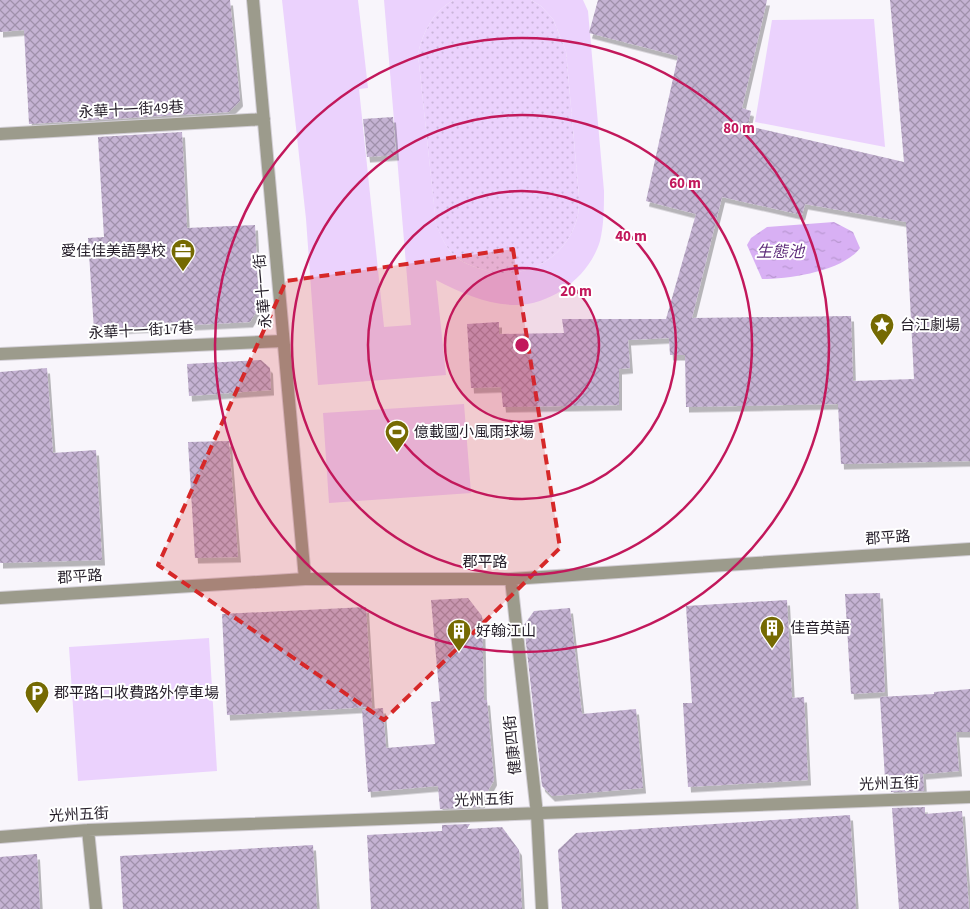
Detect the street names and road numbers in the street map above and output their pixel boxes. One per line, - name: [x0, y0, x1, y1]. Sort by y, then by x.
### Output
- street label: 永華十一街49巷: [78, 97, 184, 123]
- street label: 永華十一街: [249, 253, 277, 329]
- street label: 永華十一街17巷: [88, 318, 194, 344]
- street label: 郡平路: [865, 526, 911, 550]
- street label: 郡平路: [462, 552, 508, 573]
- street label: 郡平路: [57, 565, 103, 589]
- street label: 健康四街: [499, 714, 527, 776]
- street label: 光州五街: [859, 772, 919, 796]
- street label: 光州五街: [454, 788, 514, 812]
- street label: 光州五街: [48, 803, 110, 827]

